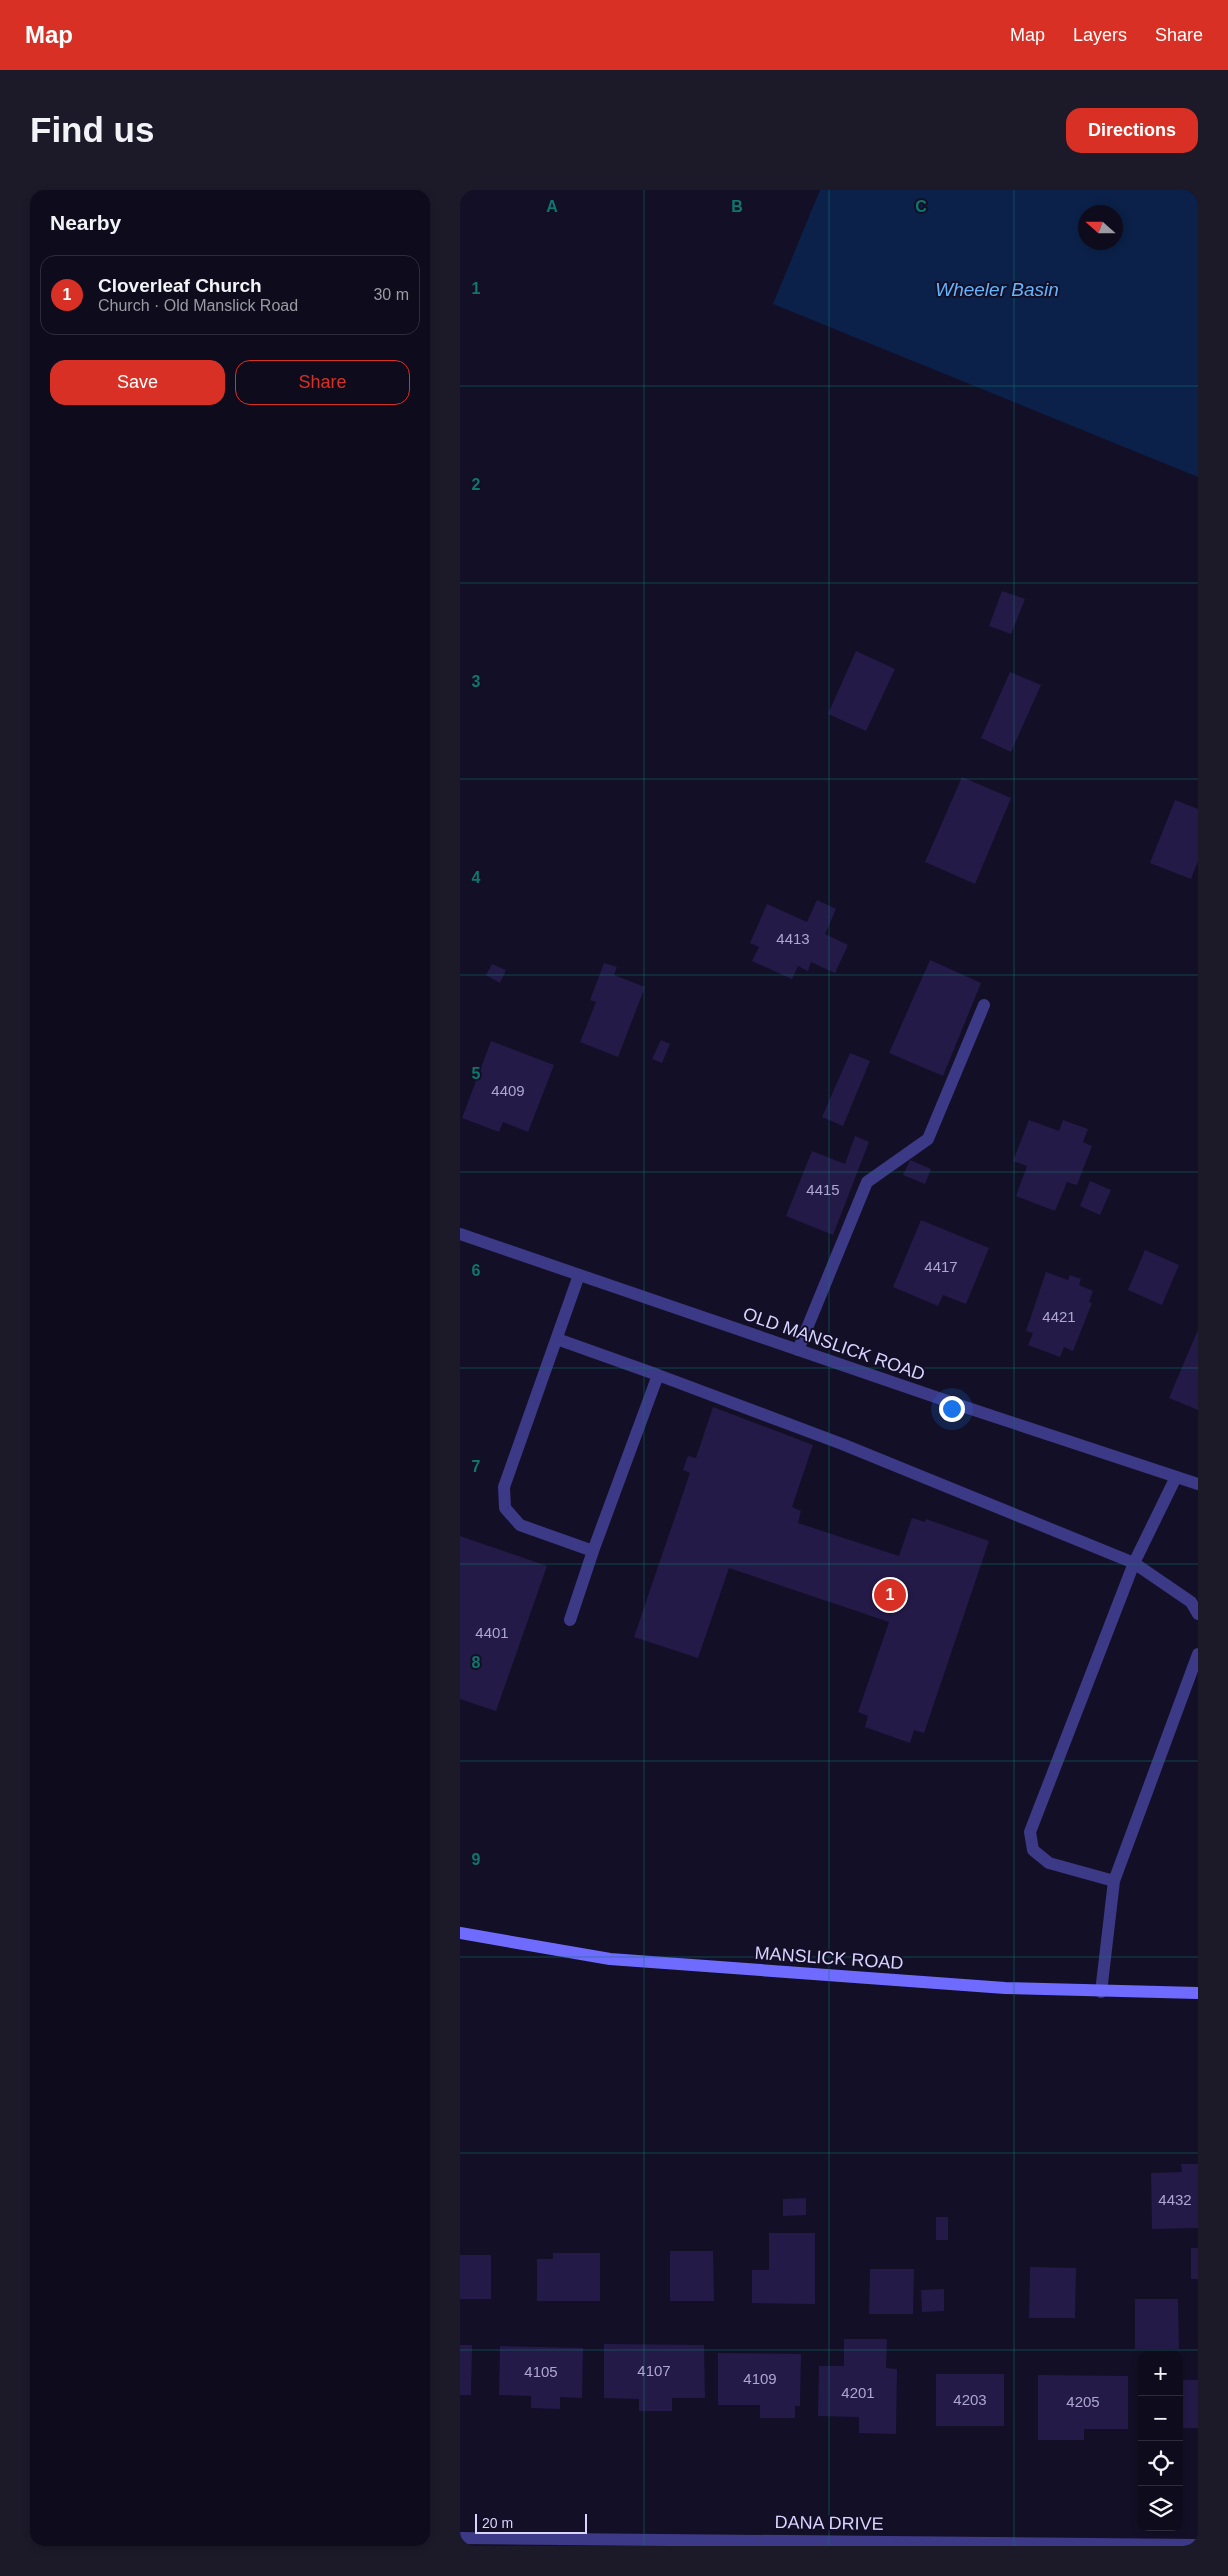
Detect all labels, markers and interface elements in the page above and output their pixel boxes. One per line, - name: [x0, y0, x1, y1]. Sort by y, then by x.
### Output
- text: Map: [25, 21, 73, 48]
- text: Map: [1010, 25, 1045, 45]
- text: Layers: [1073, 25, 1127, 45]
- text: Share: [1155, 25, 1203, 45]
- button: Directions: [1066, 108, 1198, 153]
- text: Find us: [30, 110, 154, 149]
- text: A: [546, 198, 558, 215]
- text: B: [731, 198, 743, 215]
- text: C: [915, 198, 927, 215]
- north arrow: [1078, 205, 1123, 250]
- text: Nearby: [50, 211, 121, 234]
- text: Cloverleaf Church: [98, 275, 262, 296]
- water label: Wheeler Basin: [935, 279, 1059, 300]
- text: 1: [472, 280, 481, 297]
- text: 1: [63, 286, 71, 303]
- text: 30 m: [373, 286, 409, 303]
- text: Church · Old Manslick Road: [98, 297, 298, 314]
- button: Save: [50, 360, 225, 405]
- button: Share: [235, 360, 410, 405]
- text: 2: [472, 476, 481, 493]
- text: 3: [472, 673, 481, 690]
- text: 4: [472, 869, 481, 886]
- house number: 4413: [776, 930, 810, 947]
- text: 5: [472, 1065, 481, 1082]
- house number: 4409: [491, 1082, 525, 1099]
- house number: 4415: [806, 1181, 840, 1198]
- house number: 4417: [924, 1258, 958, 1275]
- text: 6: [472, 1262, 481, 1279]
- street label: OLD MANSLICK ROAD: [740, 1303, 928, 1385]
- house number: 4421: [1042, 1308, 1076, 1325]
- your location: [939, 1396, 965, 1422]
- text: 7: [472, 1458, 481, 1475]
- pin: 1: [874, 1576, 906, 1614]
- house number: 4401: [475, 1624, 509, 1641]
- text: 8: [472, 1654, 481, 1671]
- text: 9: [472, 1851, 481, 1868]
- street label: MANSLICK ROAD: [754, 1943, 904, 1973]
- house number: 4432: [1158, 2191, 1192, 2208]
- map controls: [1138, 2351, 1183, 2531]
- button: +: [1138, 2351, 1183, 2396]
- house number: 4107: [637, 2362, 671, 2379]
- house number: 4105: [524, 2363, 558, 2380]
- house number: 4109: [743, 2370, 777, 2387]
- house number: 4201: [841, 2384, 875, 2401]
- house number: 4203: [953, 2391, 987, 2408]
- house number: 4205: [1066, 2393, 1100, 2410]
- button: −: [1138, 2396, 1183, 2441]
- button: locate: [1138, 2441, 1183, 2486]
- button: layers: [1138, 2486, 1183, 2531]
- scale bar: [475, 2511, 588, 2534]
- street label: DANA DRIVE: [774, 2512, 884, 2534]
- text: 20 m: [482, 2515, 513, 2531]

